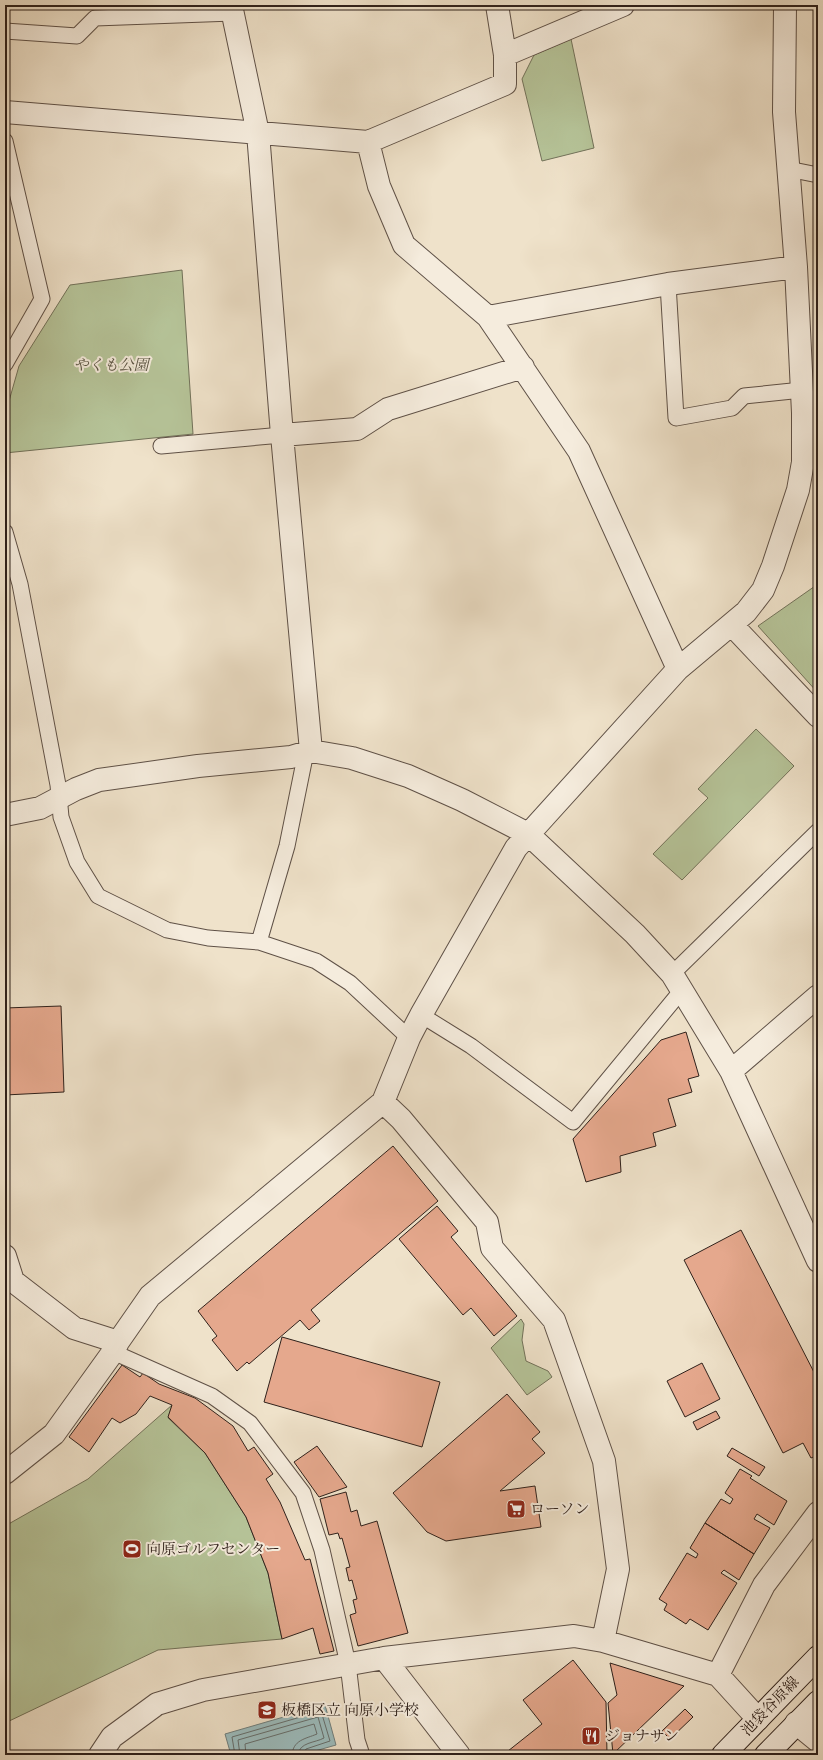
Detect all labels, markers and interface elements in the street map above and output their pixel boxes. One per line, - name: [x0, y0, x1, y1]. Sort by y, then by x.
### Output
- park label: やくも公園: [73, 356, 151, 375]
- supermarket icon: ローソン: [505, 1498, 527, 1520]
- place label: ローソン: [530, 1500, 589, 1519]
- sports icon: 向原ゴルフセンター: [121, 1538, 143, 1560]
- place label: 向原ゴルフセンター: [146, 1540, 280, 1559]
- street label: 池袋谷原線: [737, 1673, 803, 1740]
- school or university icon: 板橋区立 向原小学校: [256, 1699, 278, 1721]
- place label: 板橋区立 向原小学校: [281, 1701, 419, 1720]
- restaurant icon: ジョナサン: [580, 1725, 602, 1747]
- place label: ジョナサン: [605, 1727, 679, 1746]

